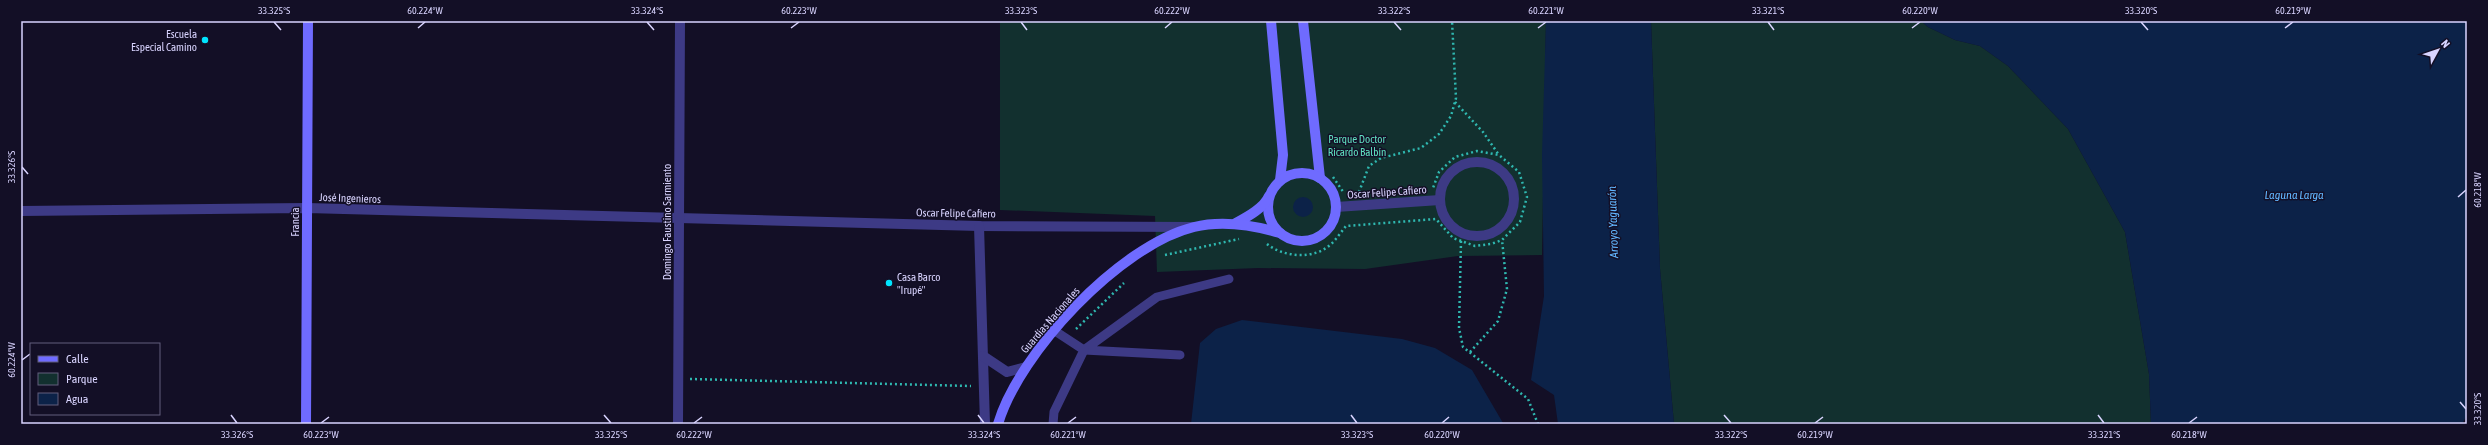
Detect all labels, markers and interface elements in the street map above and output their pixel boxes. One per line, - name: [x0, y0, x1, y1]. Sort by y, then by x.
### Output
- text: 33.325°S: [258, 5, 290, 16]
- text: 60.224°W: [407, 5, 443, 16]
- text: 33.324°S: [631, 5, 663, 16]
- text: 60.223°W: [781, 5, 817, 16]
- text: 33.323°S: [1005, 5, 1037, 16]
- text: 60.222°W: [1154, 5, 1190, 16]
- text: 33.322°S: [1378, 5, 1410, 16]
- text: 60.221°W: [1528, 5, 1564, 16]
- text: 33.321°S: [1752, 5, 1784, 16]
- text: 60.220°W: [1902, 5, 1938, 16]
- text: 33.320°S: [2125, 5, 2157, 16]
- text: 60.219°W: [2275, 5, 2311, 16]
- place label: Escuela Especial Camino: [131, 28, 197, 53]
- north arrow: [2418, 30, 2458, 70]
- marker: Escuela Especial Camino: [200, 35, 210, 45]
- text: N: [2439, 37, 2452, 50]
- park label: Parque Doctor Ricardo Balbín: [1328, 133, 1386, 158]
- text: 33.326°S: [6, 151, 17, 183]
- street label: Domingo Faustino Sarmiento: [661, 164, 673, 280]
- text: 60.218°W: [2472, 172, 2483, 208]
- street label: Oscar Felipe Cafiero: [1347, 183, 1427, 201]
- water label: Arroyo Yaguarón: [1605, 186, 1621, 259]
- water label: Laguna Larga: [2264, 188, 2324, 202]
- street label: José Ingenieros: [319, 191, 381, 205]
- street label: Oscar Felipe Cafiero: [916, 206, 996, 220]
- street label: Francia: [289, 207, 301, 237]
- place label: Casa Barco "Irupé": [897, 271, 940, 296]
- marker: Casa Barco "Irupé": [884, 278, 894, 288]
- street label: Guardias Nacionales: [1018, 285, 1082, 355]
- text: 60.224°W: [6, 342, 17, 378]
- legend: [30, 343, 160, 415]
- text: Calle: [66, 352, 89, 366]
- text: Parque: [66, 372, 98, 386]
- text: Agua: [66, 392, 88, 406]
- text: 33.320°S: [2472, 393, 2483, 425]
- text: 33.326°S: [221, 429, 253, 440]
- text: 60.223°W: [303, 429, 339, 440]
- text: 33.325°S: [595, 429, 627, 440]
- text: 60.222°W: [676, 429, 712, 440]
- text: 33.324°S: [968, 429, 1000, 440]
- text: 60.221°W: [1050, 429, 1086, 440]
- text: 33.323°S: [1341, 429, 1373, 440]
- text: 60.220°W: [1424, 429, 1460, 440]
- text: 33.322°S: [1715, 429, 1747, 440]
- text: 60.219°W: [1797, 429, 1833, 440]
- text: 33.321°S: [2088, 429, 2120, 440]
- text: 60.218°W: [2171, 429, 2207, 440]

